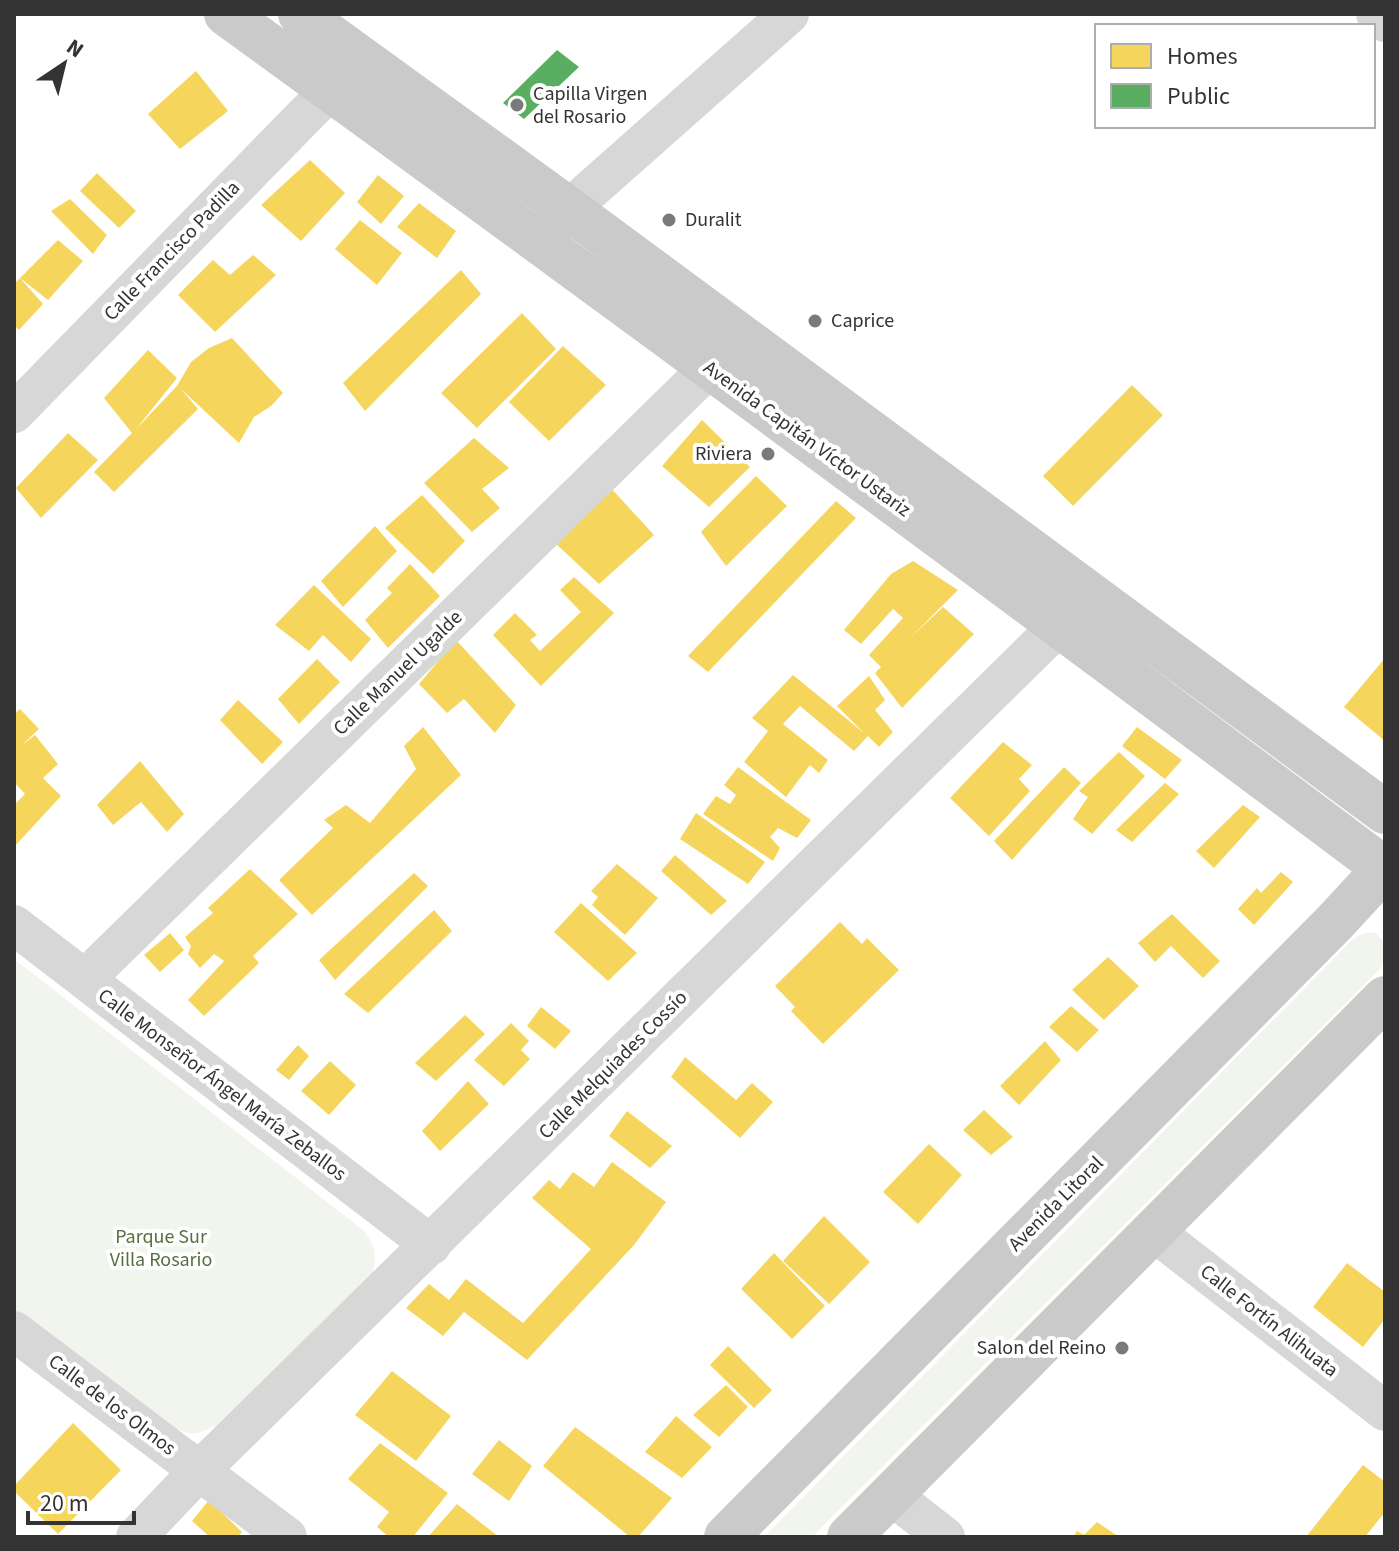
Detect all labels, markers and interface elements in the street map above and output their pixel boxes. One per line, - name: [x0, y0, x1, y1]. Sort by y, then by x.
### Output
- north arrow: [24, 24, 104, 104]
- legend: [1095, 24, 1375, 128]
- text: N: [60, 31, 90, 66]
- text: Homes: [1167, 39, 1238, 74]
- text: Public: [1167, 79, 1230, 114]
- place label: Capilla Virgen del Rosario: [533, 80, 647, 131]
- marker: Capilla Virgen del Rosario: [508, 96, 526, 114]
- street label: Calle Francisco Padilla: [98, 175, 246, 327]
- place label: Duralit: [685, 206, 742, 234]
- marker: Duralit: [660, 211, 678, 229]
- place label: Caprice: [831, 307, 894, 335]
- marker: Caprice: [806, 312, 824, 330]
- street label: Avenida Capitán Víctor Ustariz: [698, 354, 916, 524]
- place label: Riviera: [695, 440, 752, 468]
- marker: Riviera: [759, 445, 777, 463]
- street label: Calle Manuel Ugalde: [327, 604, 469, 742]
- street label: Calle Monseñor Ángel María Zeballos: [92, 982, 352, 1188]
- street label: Calle Melquiades Cossío: [532, 984, 694, 1146]
- street label: Avenida Litoral: [1002, 1150, 1110, 1258]
- park label: Parque Sur Villa Rosario: [110, 1223, 212, 1274]
- street label: Calle Fortín Alihuata: [1194, 1258, 1344, 1384]
- place label: Salon del Reino: [976, 1334, 1106, 1362]
- marker: Salon del Reino: [1113, 1339, 1131, 1357]
- street label: Calle de los Olmos: [42, 1348, 182, 1462]
- scale bar: [28, 1475, 134, 1525]
- text: 20 m: [40, 1486, 89, 1521]

